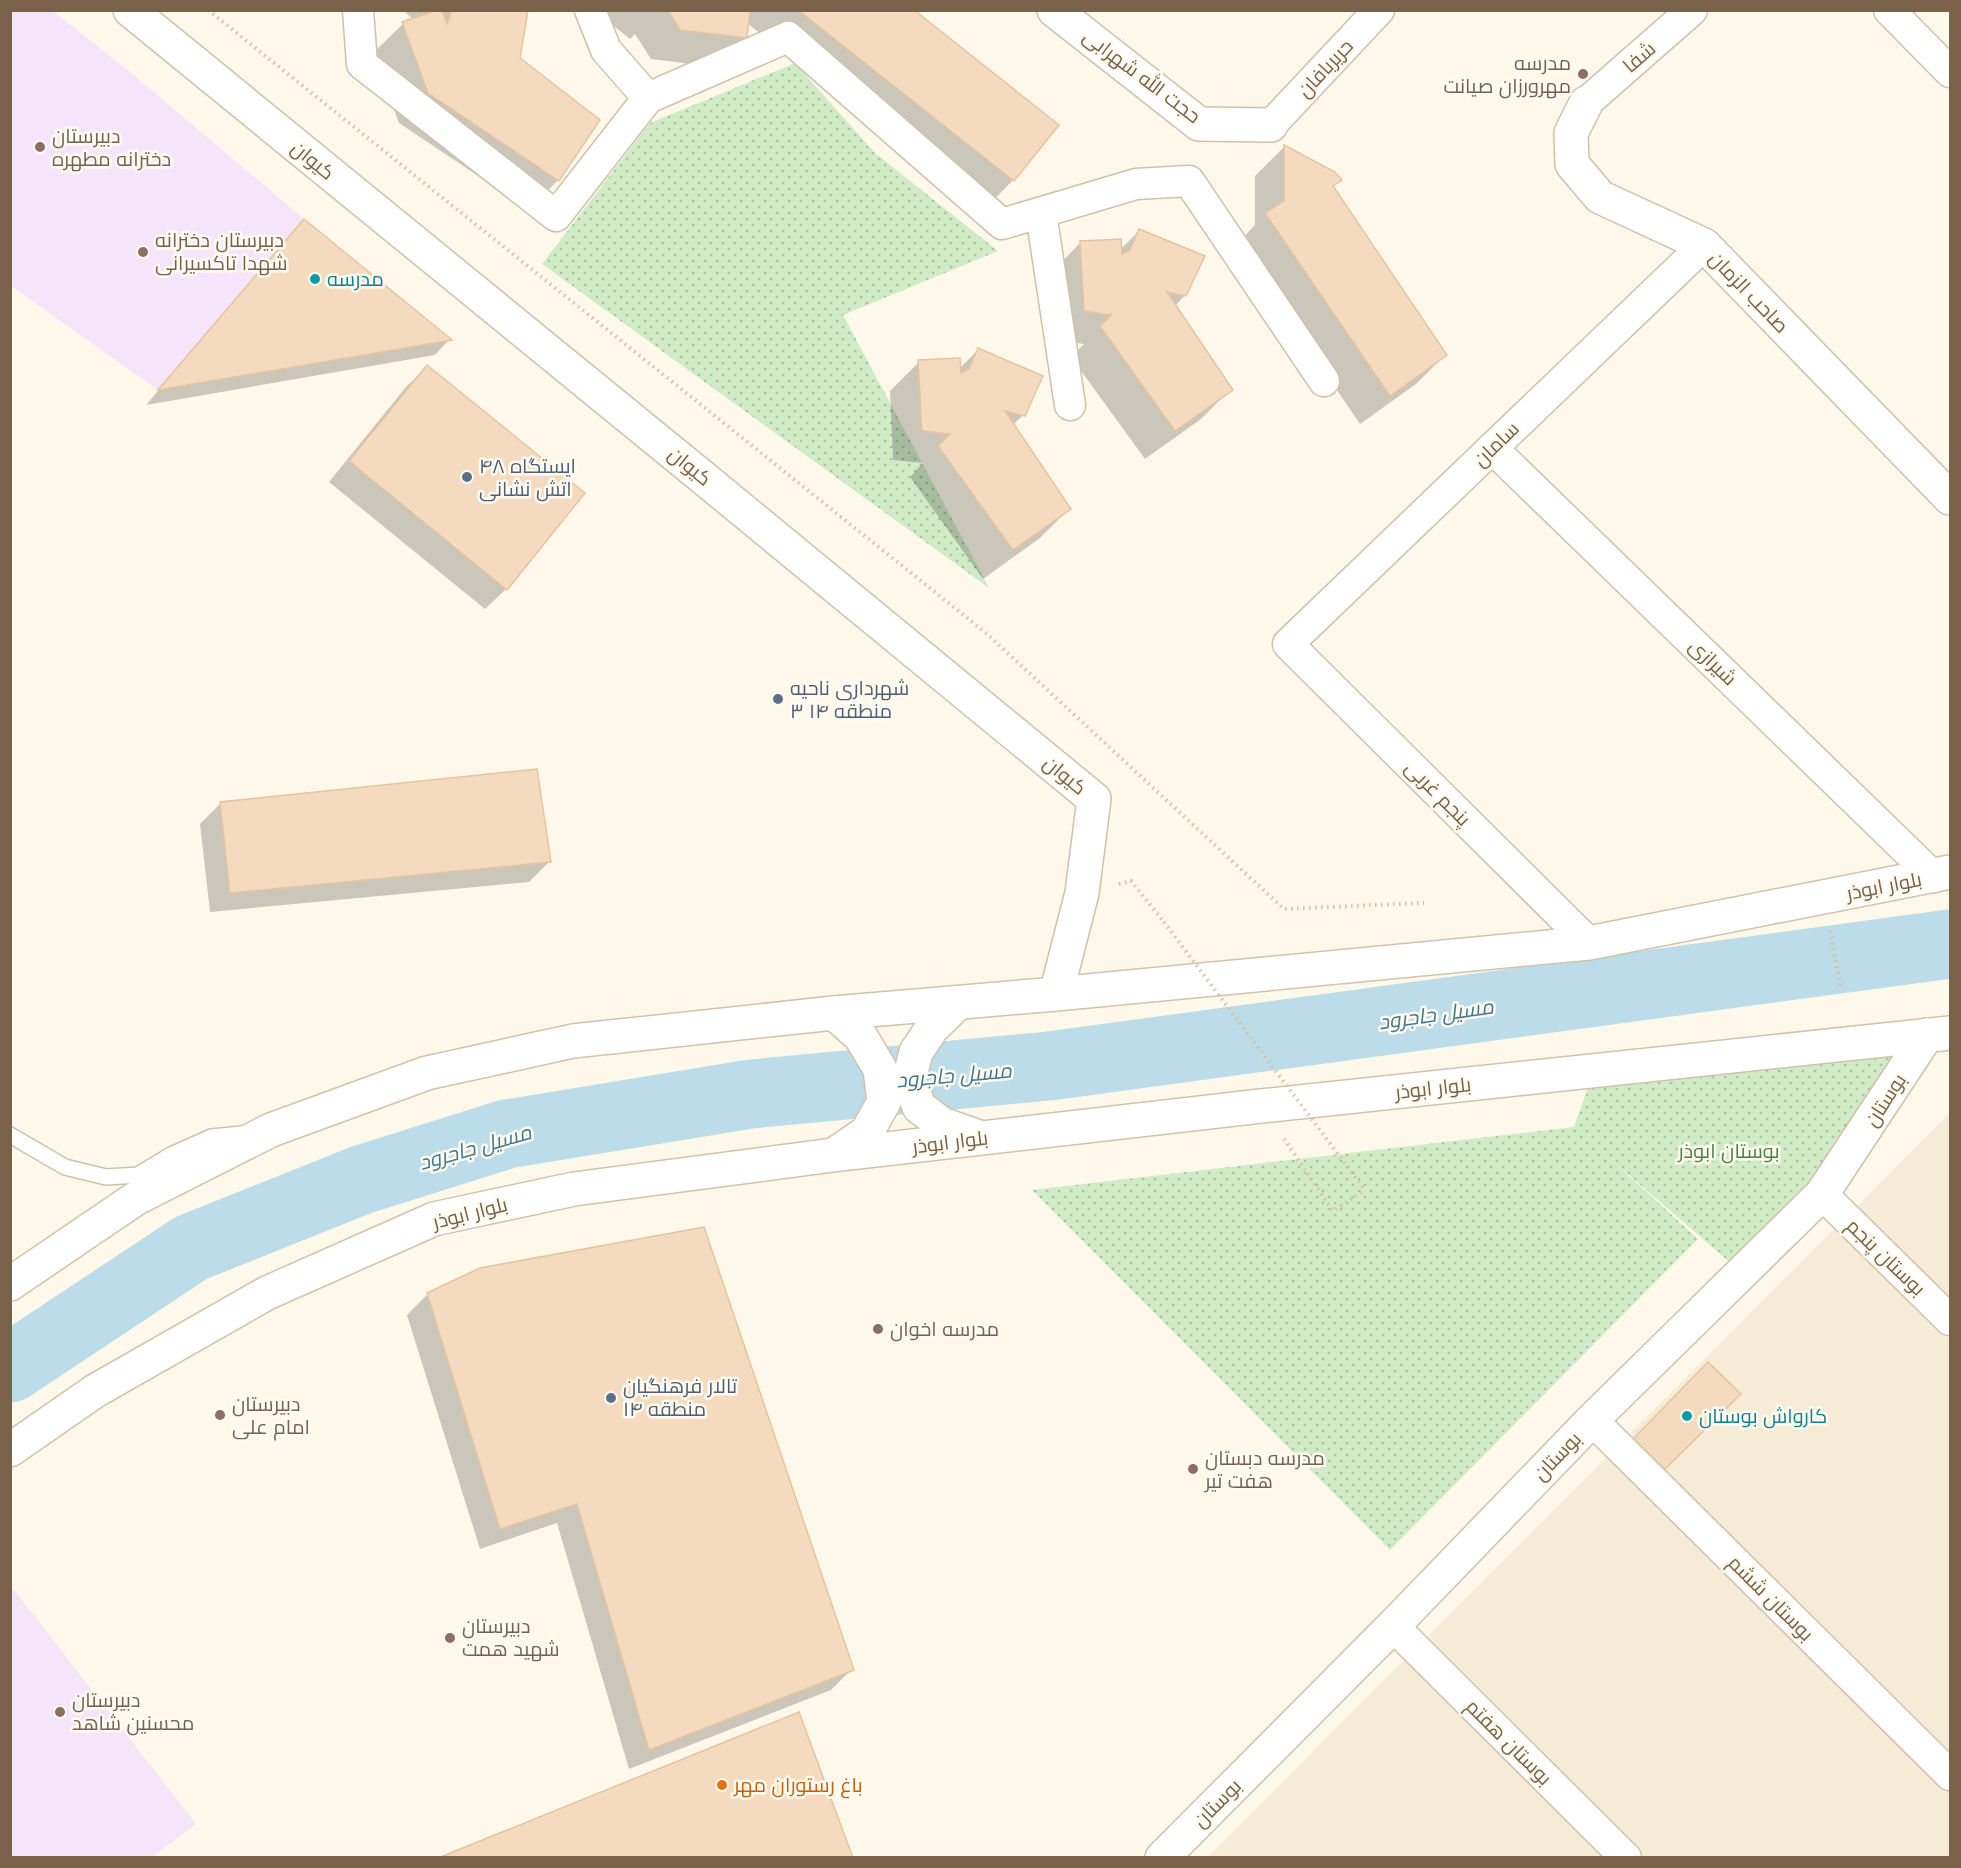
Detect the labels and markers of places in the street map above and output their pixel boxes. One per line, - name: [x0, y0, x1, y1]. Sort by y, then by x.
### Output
- place label: مدرسه مهرورزان صیانت: [1443, 52, 1571, 99]
- marker: مدرسه مهرورزان صیانت: [1576, 67, 1590, 81]
- place label: دبیرستان دخترانه مطهره: [52, 125, 171, 172]
- marker: دبیرستان دخترانه مطهره: [33, 140, 47, 154]
- place label: دبیرستان دخترانه شهدا تاکسیرانی: [155, 229, 288, 276]
- marker: دبیرستان دخترانه شهدا تاکسیرانی: [136, 245, 150, 259]
- place label: مدرسه: [327, 268, 384, 291]
- marker: مدرسه: [308, 272, 322, 286]
- place label: ایستگاه ۴۸ اتش نشانی: [479, 455, 576, 502]
- marker: ایستگاه ۴۸ اتش نشانی: [460, 470, 474, 484]
- place label: شهرداری ناحیه ۳ منطقه ۱۴: [790, 677, 909, 722]
- marker: شهرداری ناحیه ۳ منطقه ۱۴: [771, 692, 785, 706]
- place label: مدرسه اخوان: [890, 1318, 999, 1342]
- marker: مدرسه اخوان: [871, 1322, 885, 1336]
- place label: تالار فرهنگیان منطقه ۱۴: [623, 1375, 738, 1420]
- marker: تالار فرهنگیان منطقه ۱۴: [604, 1391, 618, 1405]
- place label: دبیرستان امام علی: [232, 1393, 310, 1441]
- place label: کارواش بوستان: [1699, 1405, 1827, 1429]
- marker: دبیرستان امام علی: [213, 1408, 227, 1422]
- marker: کارواش بوستان: [1680, 1409, 1694, 1423]
- place label: مدرسه دبستان هفت تیر: [1204, 1447, 1325, 1493]
- marker: مدرسه دبستان هفت تیر: [1186, 1462, 1200, 1476]
- place label: دبیرستان شهید همت: [462, 1615, 560, 1662]
- marker: دبیرستان شهید همت: [443, 1631, 457, 1645]
- place label: دبیرستان محسنین شاهد: [72, 1689, 194, 1736]
- marker: دبیرستان محسنین شاهد: [53, 1705, 67, 1719]
- place label: باغ رستوران مهر: [733, 1774, 863, 1799]
- marker: باغ رستوران مهر: [715, 1778, 729, 1792]

